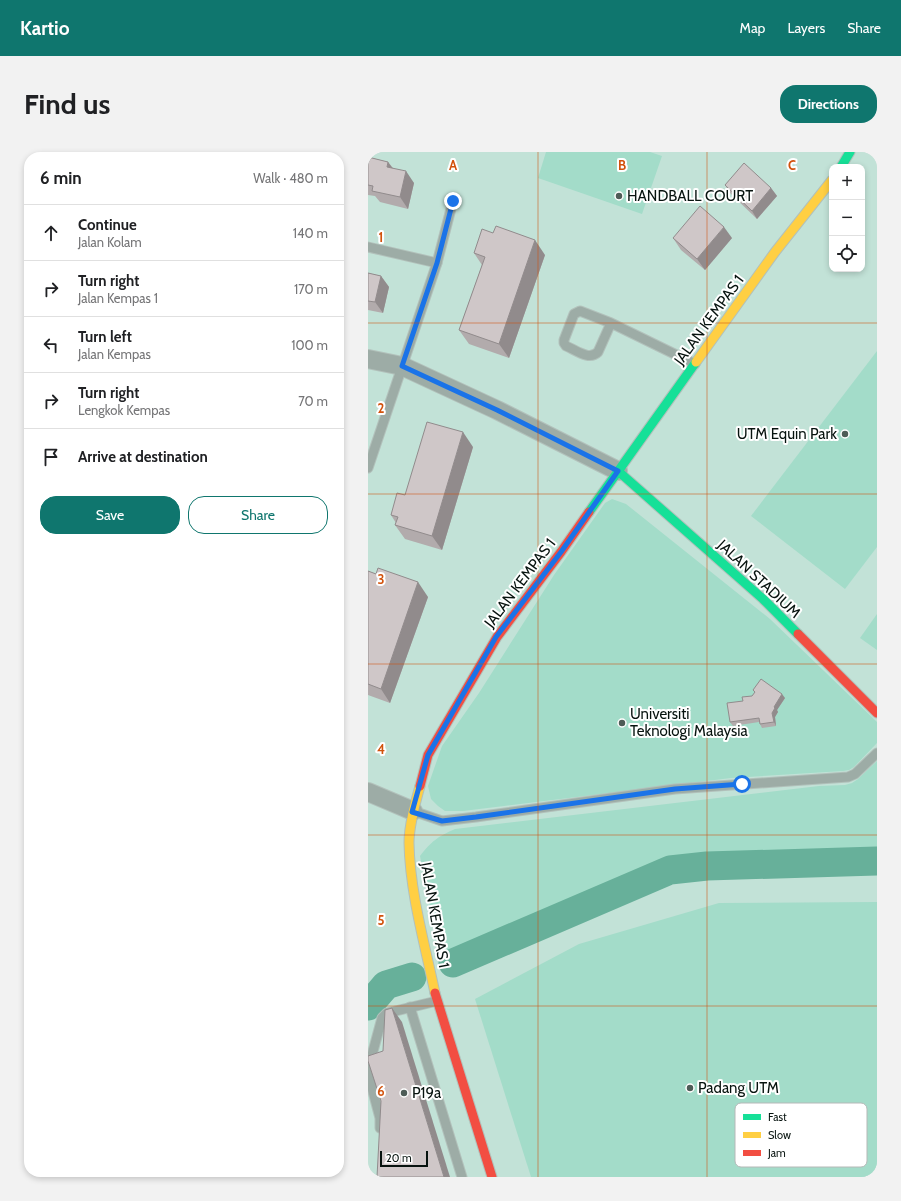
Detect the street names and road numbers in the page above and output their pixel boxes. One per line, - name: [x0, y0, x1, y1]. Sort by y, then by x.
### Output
- street label: JALAN KEMPAS 1: [670, 271, 748, 369]
- street label: JALAN KEMPAS 1: [480, 535, 559, 632]
- street label: JALAN STADIUM: [713, 535, 804, 622]
- street label: JALAN KEMPAS 1: [417, 860, 453, 969]

